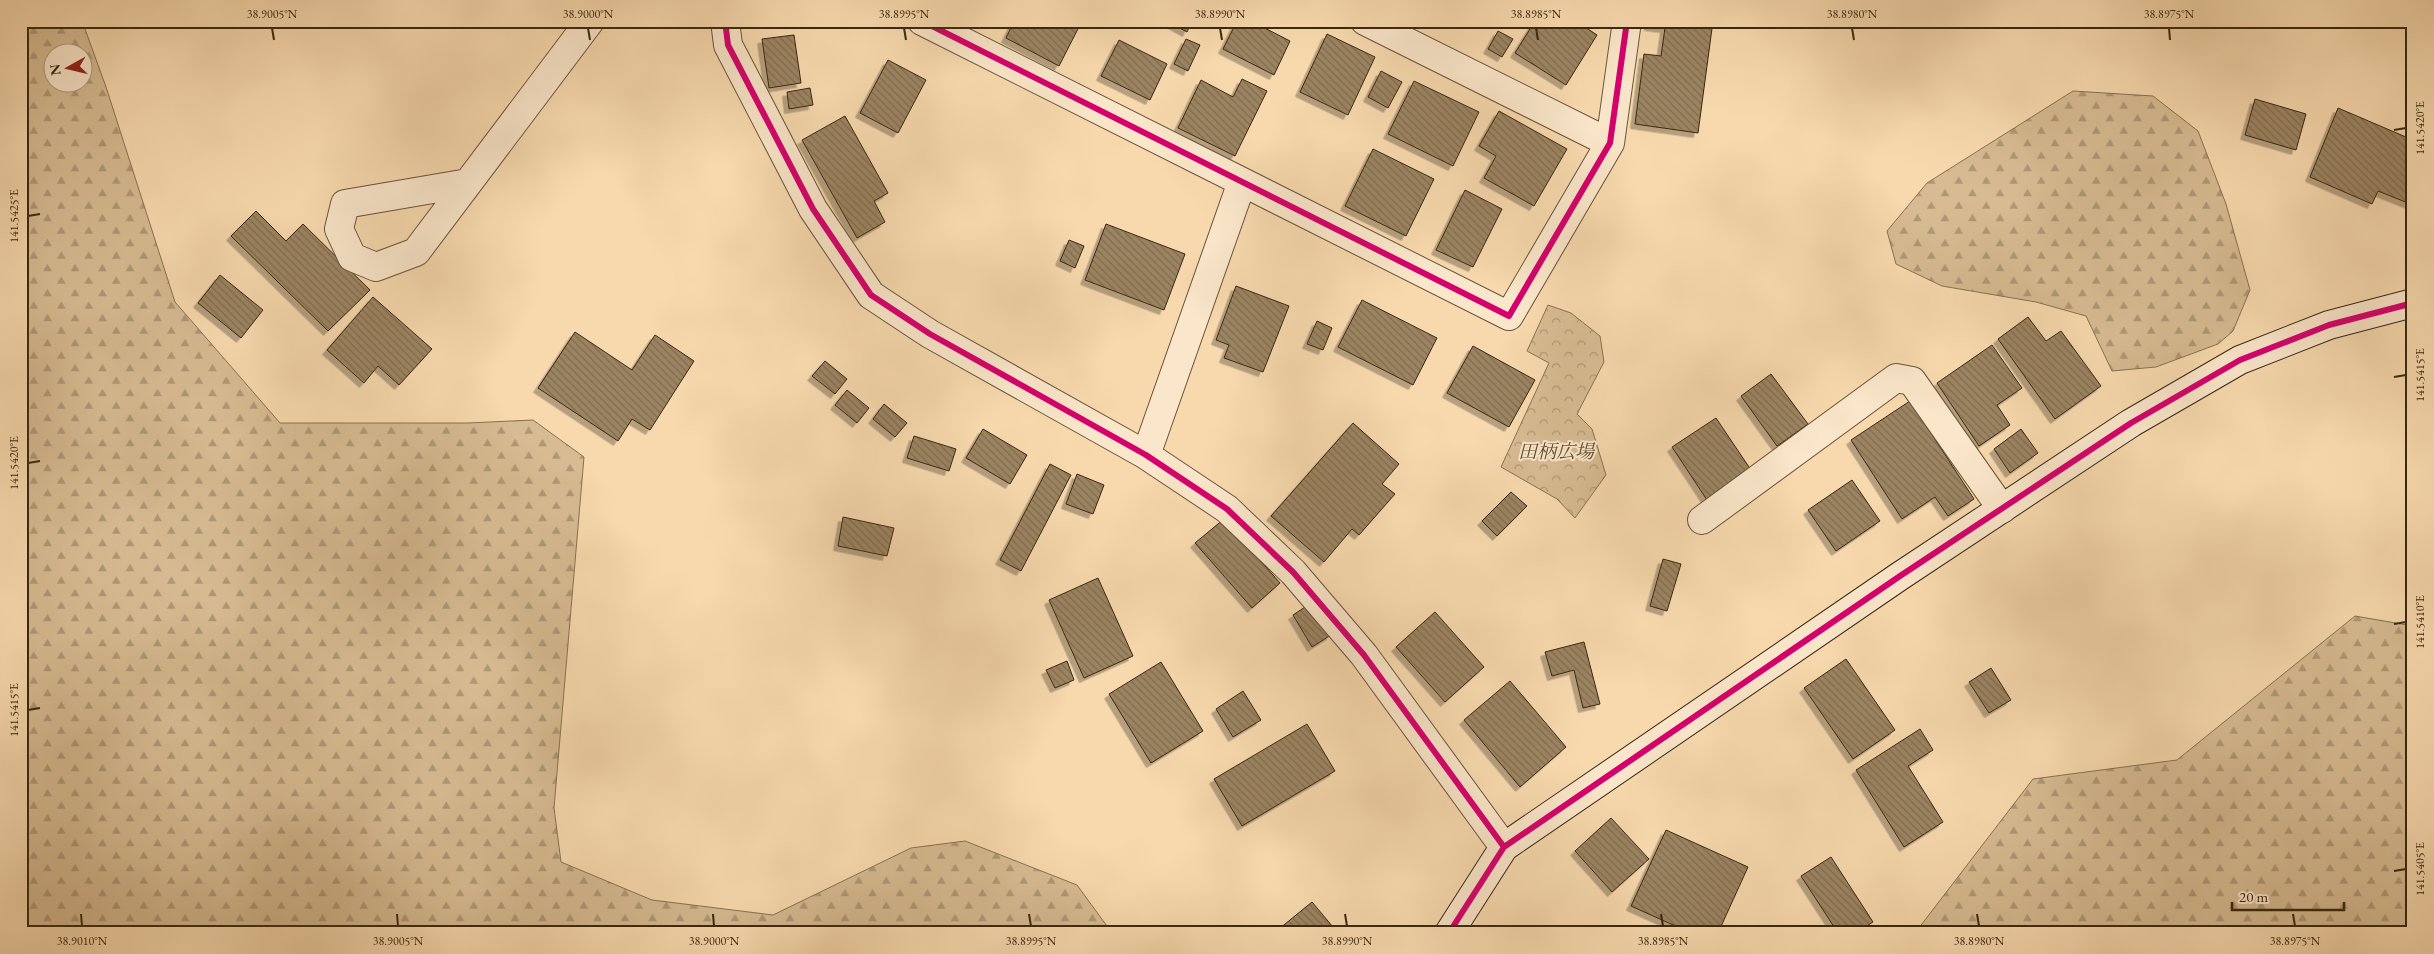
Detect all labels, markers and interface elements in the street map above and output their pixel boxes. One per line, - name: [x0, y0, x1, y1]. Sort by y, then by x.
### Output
- text: 38.9005°N: [247, 6, 298, 22]
- text: 38.9000°N: [563, 6, 614, 22]
- text: 38.8995°N: [879, 6, 930, 22]
- text: 38.8990°N: [1195, 6, 1246, 22]
- text: 38.8985°N: [1511, 6, 1562, 22]
- text: 38.8980°N: [1827, 6, 1878, 22]
- text: 38.8975°N: [2144, 6, 2195, 22]
- north arrow: [42, 42, 92, 92]
- text: N: [45, 62, 65, 77]
- text: 141.5420°E: [2412, 101, 2428, 155]
- text: 141.5425°E: [6, 189, 22, 243]
- text: 141.5415°E: [2412, 348, 2428, 402]
- text: 141.5420°E: [6, 436, 22, 490]
- park label: 田柄広場: [1518, 439, 1596, 464]
- text: 141.5410°E: [2412, 595, 2428, 649]
- text: 141.5415°E: [6, 683, 22, 737]
- text: 141.5405°E: [2412, 842, 2428, 896]
- scale bar: [2232, 879, 2344, 911]
- text: 20 m: [2239, 887, 2268, 906]
- text: 38.9010°N: [57, 933, 108, 949]
- text: 38.9005°N: [373, 933, 424, 949]
- text: 38.9000°N: [689, 933, 740, 949]
- text: 38.8995°N: [1006, 933, 1057, 949]
- text: 38.8990°N: [1322, 933, 1373, 949]
- text: 38.8985°N: [1638, 933, 1689, 949]
- text: 38.8980°N: [1954, 933, 2005, 949]
- text: 38.8975°N: [2270, 933, 2321, 949]

